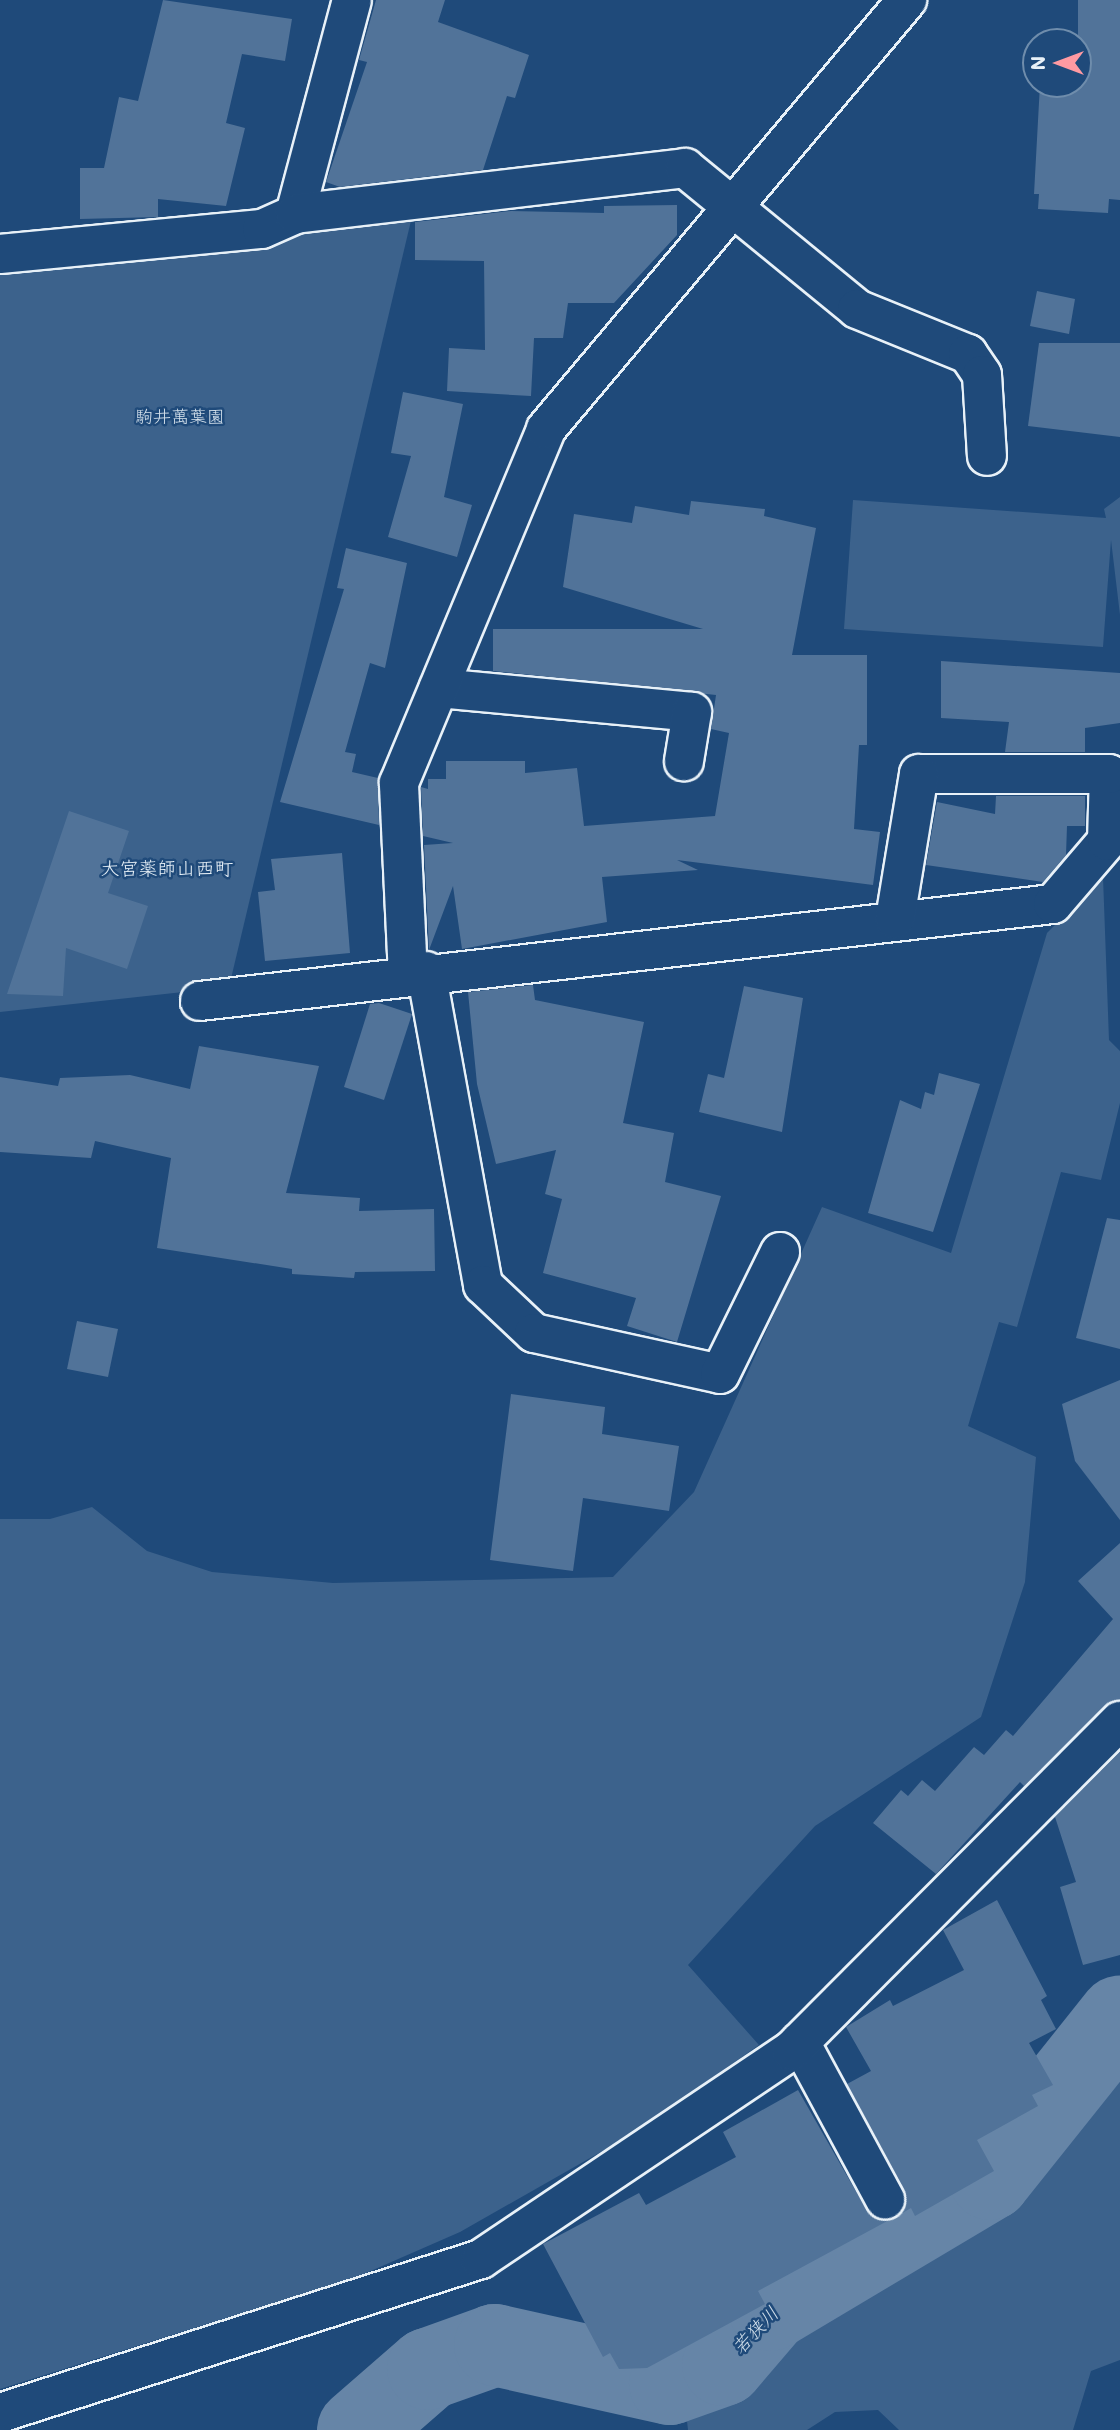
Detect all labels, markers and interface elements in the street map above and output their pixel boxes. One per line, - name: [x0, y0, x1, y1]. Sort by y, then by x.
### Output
- north arrow: [1022, 28, 1092, 98]
- text: N: [1025, 56, 1050, 70]
- park label: 駒井萬葉園: [135, 405, 225, 427]
- district label: 大宮薬師山西町: [101, 857, 233, 879]
- water label: 若狭川: [727, 2302, 783, 2358]

